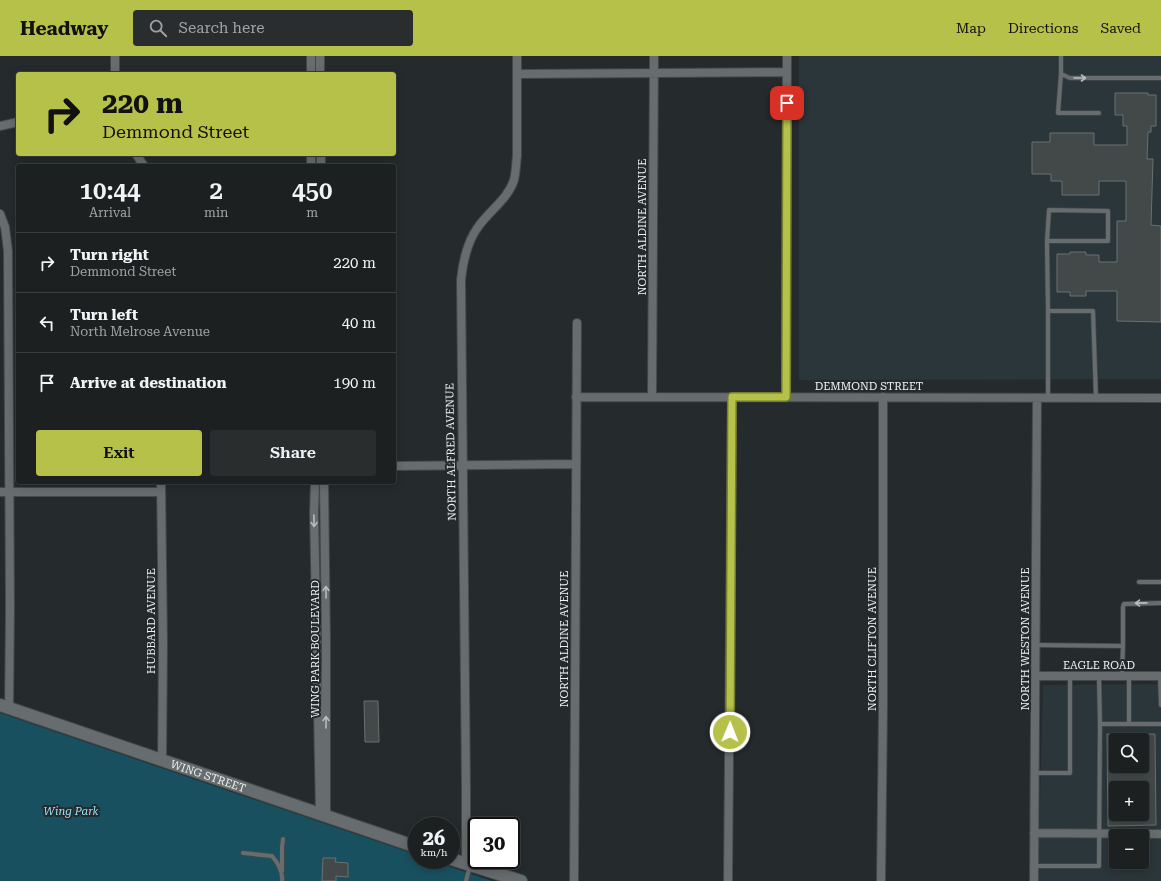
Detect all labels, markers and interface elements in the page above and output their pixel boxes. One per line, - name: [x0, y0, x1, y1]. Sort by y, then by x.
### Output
- search box: [133, 10, 413, 46]
- text: Headway: [20, 17, 109, 40]
- icon: search: [147, 17, 169, 39]
- text: Search here: [179, 19, 264, 37]
- text: Map: [956, 20, 986, 36]
- text: Directions: [1008, 20, 1078, 36]
- text: Saved: [1100, 20, 1141, 36]
- one-way arrow: [1073, 74, 1086, 82]
- pin: [770, 86, 804, 120]
- text: 220 m: [102, 87, 183, 120]
- icon: right: [36, 88, 88, 140]
- icon: arrive: [776, 92, 798, 114]
- text: Demmond Street: [102, 121, 249, 142]
- street label: NORTH ALDINE AVENUE: [636, 159, 649, 295]
- text: 10:44: [80, 177, 140, 205]
- text: 2: [210, 177, 223, 205]
- text: 450: [292, 177, 332, 205]
- text: Arrival: [89, 205, 131, 220]
- text: min: [204, 205, 228, 220]
- text: m: [306, 205, 318, 220]
- text: Turn right: [70, 246, 149, 264]
- icon: right: [36, 252, 58, 274]
- text: 220 m: [333, 254, 376, 272]
- text: Demmond Street: [70, 264, 176, 279]
- text: Turn left: [70, 306, 138, 324]
- icon: left: [36, 312, 58, 334]
- text: 40 m: [342, 314, 376, 332]
- text: North Melrose Avenue: [70, 324, 210, 339]
- icon: arrive: [36, 372, 58, 394]
- text: Arrive at destination: [70, 374, 226, 392]
- text: 190 m: [333, 374, 376, 392]
- street label: DEMMOND STREET: [815, 380, 923, 393]
- street label: NORTH ALFRED AVENUE: [443, 383, 459, 521]
- button: Exit: [36, 430, 202, 476]
- button: Share: [210, 430, 376, 476]
- one-way arrow: [310, 514, 318, 527]
- street label: NORTH CLIFTON AVENUE: [866, 567, 879, 711]
- street label: NORTH WESTON AVENUE: [1019, 567, 1032, 711]
- street label: HUBBARD AVENUE: [145, 568, 158, 674]
- street label: NORTH ALDINE AVENUE: [558, 571, 571, 707]
- street label: WING PARK BOULEVARD: [309, 580, 322, 718]
- one-way arrow: [322, 586, 330, 599]
- one-way arrow: [1135, 600, 1148, 607]
- street label: EAGLE ROAD: [1063, 659, 1135, 672]
- position arrow: [709, 711, 751, 753]
- one-way arrow: [322, 716, 330, 729]
- map controls: [1109, 733, 1149, 869]
- button: search: [1109, 733, 1149, 773]
- street label: WING STREET: [169, 757, 248, 795]
- button: +: [1109, 781, 1149, 821]
- park label: Wing Park: [44, 805, 99, 818]
- speed limit sign: 30: [468, 817, 520, 869]
- text: 26: [423, 826, 445, 850]
- button: −: [1109, 829, 1149, 869]
- text: km/h: [421, 847, 447, 858]

